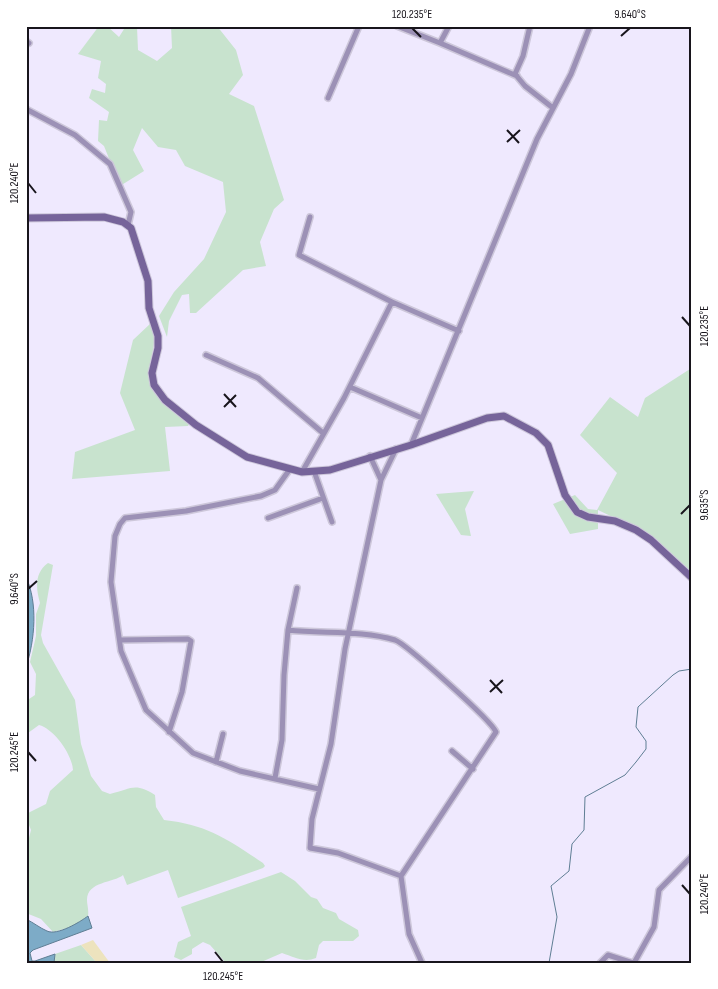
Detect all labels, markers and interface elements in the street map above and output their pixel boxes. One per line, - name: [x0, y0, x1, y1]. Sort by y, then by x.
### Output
- text: 120.235°E: [392, 7, 432, 22]
- text: 9.640°S: [614, 7, 646, 22]
- text: 120.240°E: [7, 163, 22, 203]
- text: 120.235°E: [697, 306, 712, 346]
- text: 9.635°S: [697, 490, 712, 520]
- text: 9.640°S: [7, 573, 22, 605]
- text: 120.245°E: [7, 732, 22, 772]
- text: 120.240°E: [697, 874, 712, 914]
- text: 120.245°E: [203, 969, 243, 984]

